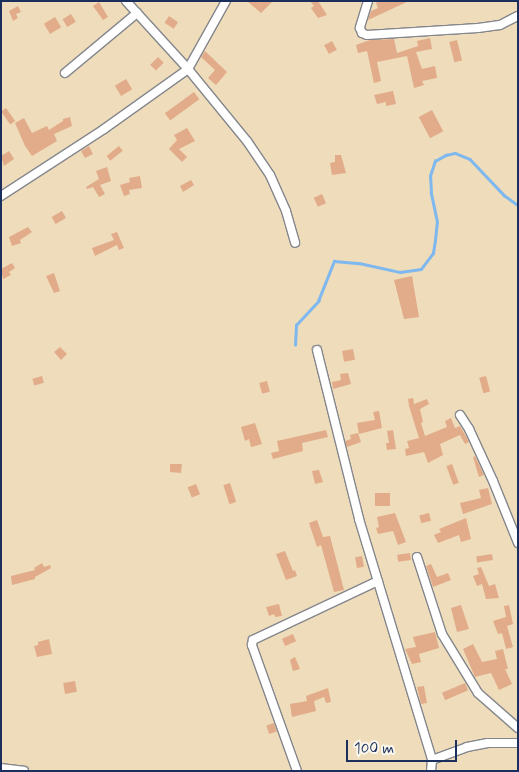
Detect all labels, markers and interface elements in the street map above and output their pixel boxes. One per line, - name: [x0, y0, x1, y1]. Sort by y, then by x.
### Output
- scale bar: [349, 730, 460, 762]
- text: 100 m: [354, 739, 394, 759]

